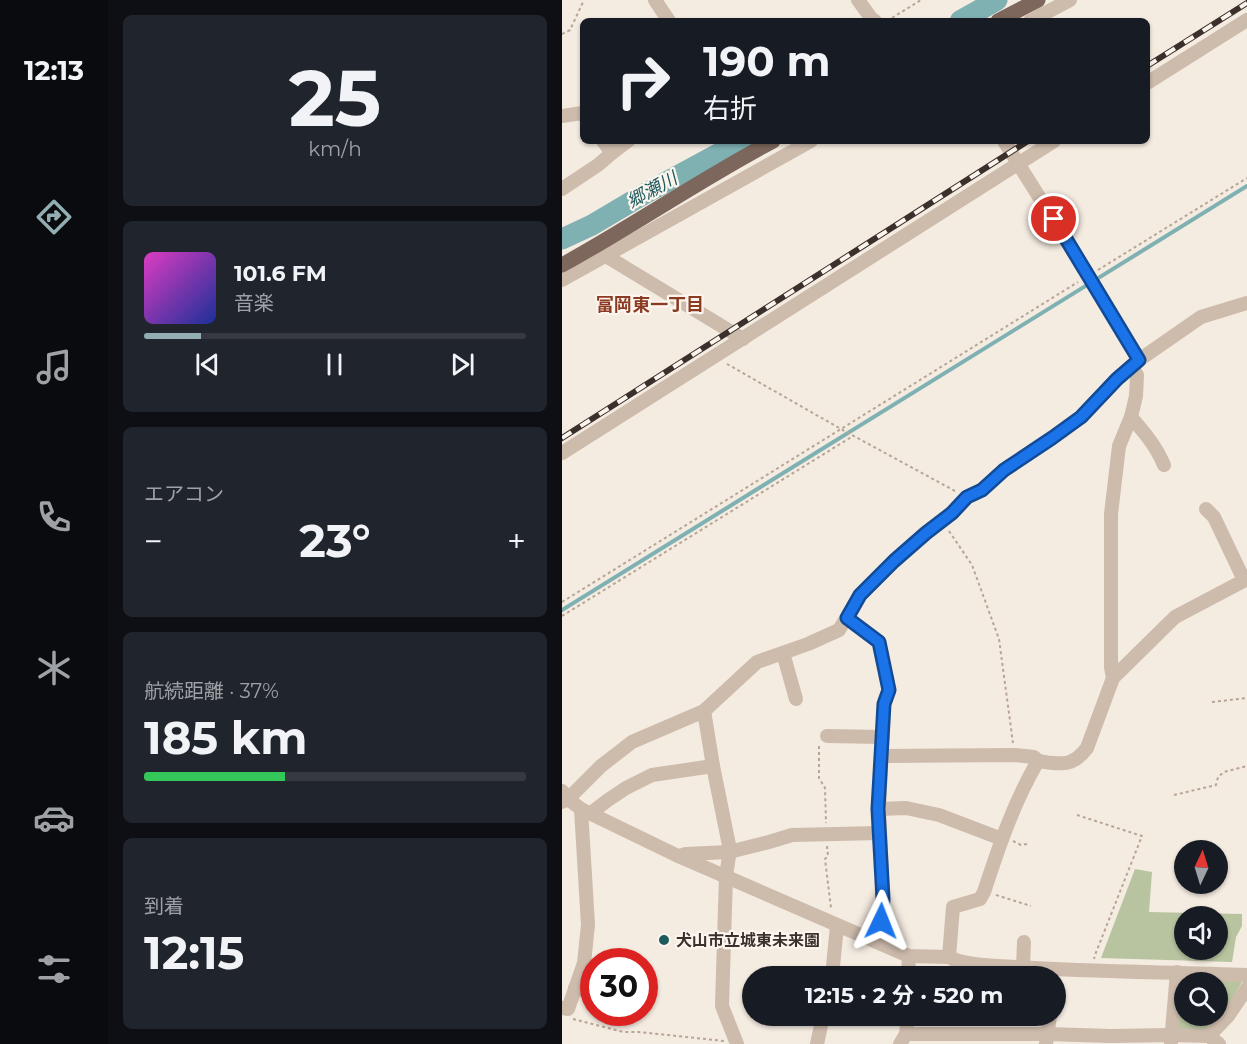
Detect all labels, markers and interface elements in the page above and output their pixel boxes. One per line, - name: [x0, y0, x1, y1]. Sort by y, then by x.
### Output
- text: 190 m: [703, 35, 831, 87]
- icon: right: [604, 42, 682, 120]
- text: 25: [289, 50, 381, 146]
- text: 12:13: [24, 54, 84, 87]
- text: 右折: [703, 92, 757, 125]
- text: km/h: [308, 137, 362, 161]
- water label: 郷瀬川: [623, 166, 683, 213]
- pin: [1028, 193, 1079, 244]
- icon: directions: [33, 196, 75, 238]
- icon: arrive: [1037, 202, 1070, 235]
- text: 101.6 FM: [234, 260, 327, 287]
- text: 音楽: [234, 291, 274, 315]
- district label: 富岡東一丁目: [596, 294, 704, 316]
- icon: music: [33, 346, 75, 388]
- icon: previous: [191, 348, 224, 381]
- icon: pause: [318, 348, 351, 381]
- icon: next: [446, 348, 479, 381]
- text: エアコン: [144, 482, 224, 506]
- icon: phone: [33, 496, 75, 538]
- text: 23°: [299, 513, 371, 568]
- text: −: [144, 521, 163, 561]
- text: +: [507, 521, 526, 561]
- icon: climate: [33, 647, 75, 689]
- text: 航続距離 · 37%: [144, 679, 279, 703]
- text: 185 km: [144, 710, 307, 765]
- icon: car: [33, 797, 75, 839]
- north arrow: [1174, 840, 1228, 894]
- map controls: [1174, 840, 1228, 1026]
- position arrow: [849, 889, 913, 953]
- text: 到着: [144, 894, 184, 918]
- button: sound: [1174, 906, 1228, 960]
- text: 12:15: [144, 925, 244, 980]
- place label: 犬山市立城東未来園: [676, 931, 820, 950]
- marker: 犬山市立城東未来園: [657, 933, 671, 947]
- icon: filters: [33, 948, 75, 990]
- speed limit sign: 30: [580, 948, 658, 1026]
- button: search: [1174, 972, 1228, 1026]
- text: 12:15 · 2 分 · 520 m: [805, 982, 1003, 1009]

